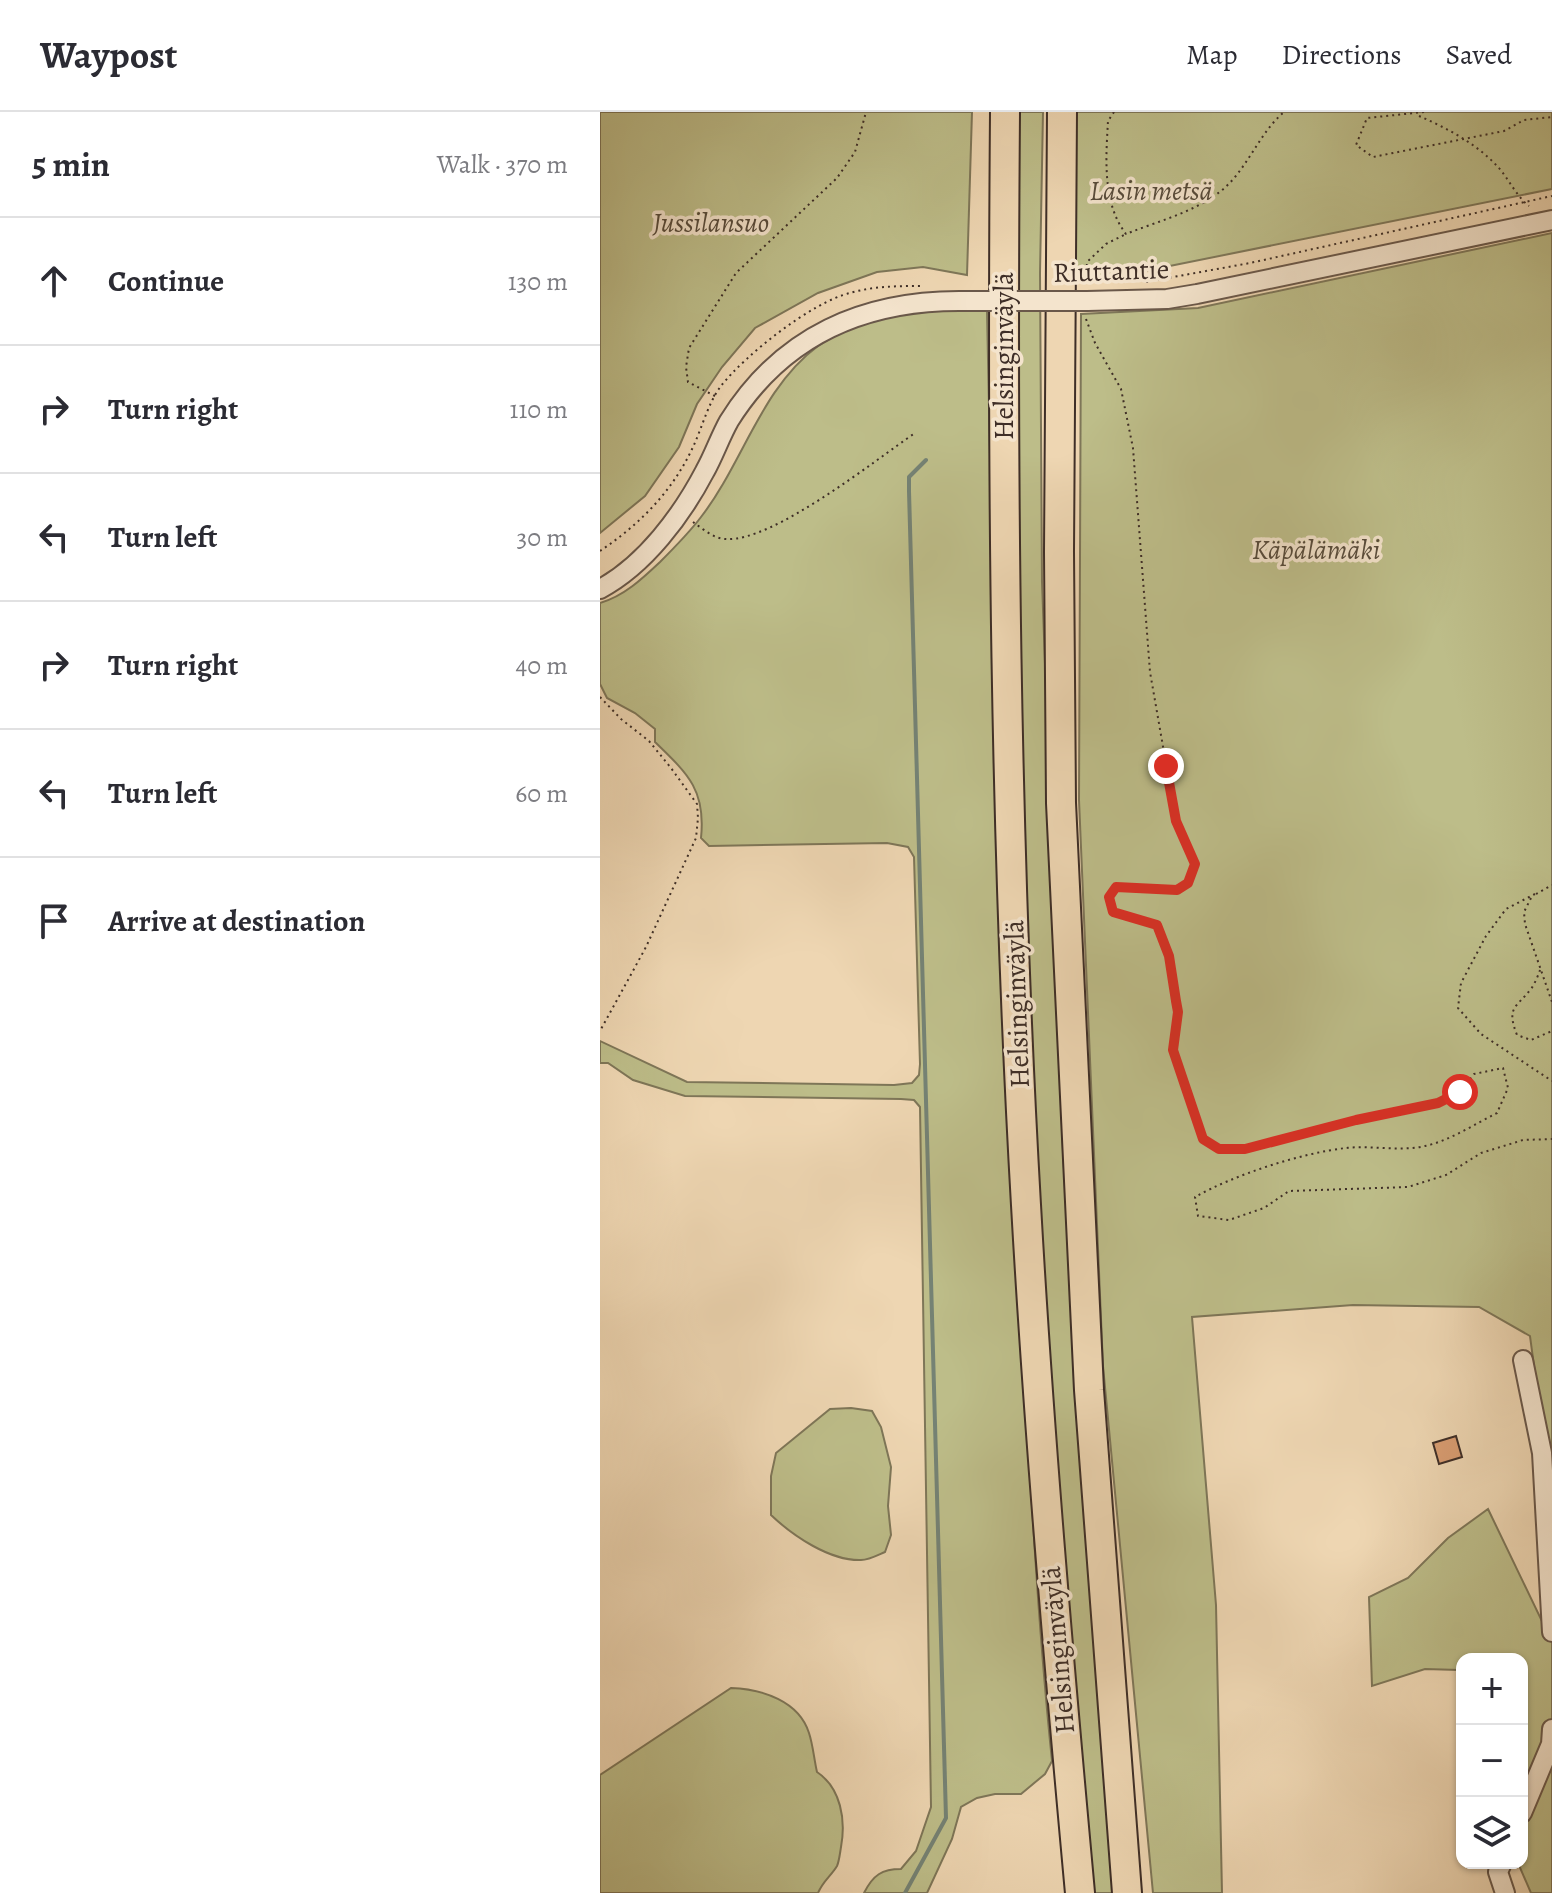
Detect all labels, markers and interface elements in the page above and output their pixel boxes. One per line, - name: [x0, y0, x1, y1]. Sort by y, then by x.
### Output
- text: Waypost: [40, 29, 177, 81]
- text: Map: [1186, 36, 1237, 74]
- text: Directions: [1281, 36, 1402, 74]
- text: Saved: [1446, 36, 1512, 74]
- text: 5 min: [32, 141, 110, 188]
- text: Walk · 370 m: [437, 147, 568, 182]
- park label: Lasin metsä: [1089, 172, 1213, 210]
- park label: Jussilansuo: [652, 204, 769, 242]
- street label: Riuttantie: [1052, 250, 1170, 292]
- icon: ahead: [32, 259, 76, 303]
- text: Continue: [108, 261, 224, 301]
- text: 130 m: [508, 264, 568, 299]
- street label: Helsinginväylä: [985, 272, 1023, 440]
- icon: right: [32, 387, 76, 431]
- text: Turn right: [108, 389, 238, 429]
- text: 110 m: [510, 392, 568, 427]
- icon: left: [32, 515, 76, 559]
- text: Turn left: [108, 517, 217, 557]
- text: 30 m: [517, 520, 568, 555]
- park label: Käpälämäki: [1252, 531, 1380, 569]
- icon: right: [32, 643, 76, 687]
- text: Turn right: [108, 645, 238, 685]
- text: 40 m: [516, 648, 568, 683]
- route end: [1148, 748, 1184, 784]
- icon: left: [32, 771, 76, 815]
- text: Turn left: [108, 773, 217, 813]
- text: 60 m: [515, 776, 568, 811]
- icon: arrive: [32, 899, 76, 943]
- text: Arrive at destination: [108, 901, 365, 941]
- street label: Helsinginväylä: [995, 919, 1039, 1089]
- route start: [1442, 1074, 1478, 1110]
- street label: Helsinginväylä: [1032, 1565, 1084, 1735]
- map controls: [1456, 1653, 1528, 1869]
- button: +: [1456, 1653, 1528, 1725]
- button: −: [1456, 1725, 1528, 1797]
- button: layers: [1456, 1797, 1528, 1869]

